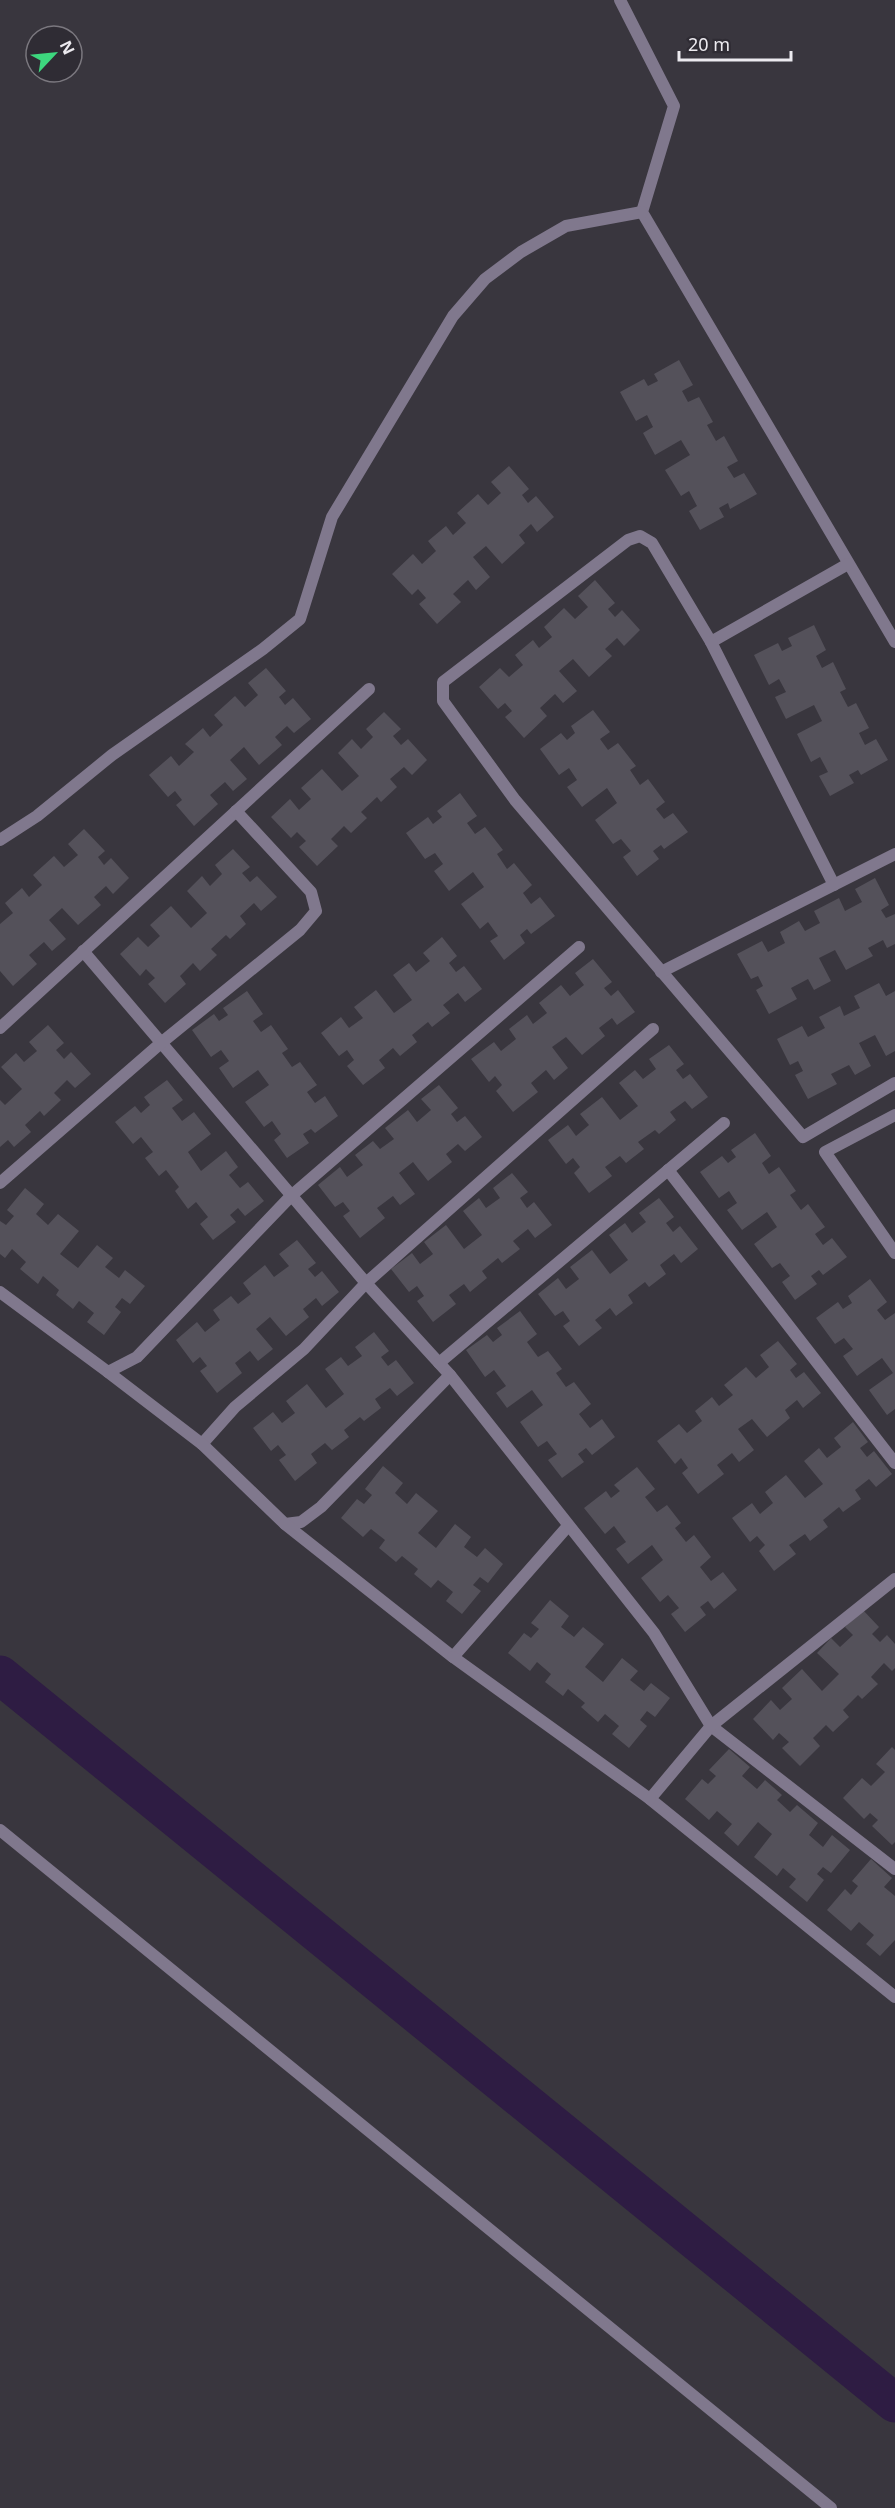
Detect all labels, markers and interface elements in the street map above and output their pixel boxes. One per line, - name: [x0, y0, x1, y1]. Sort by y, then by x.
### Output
- north arrow: [24, 24, 84, 84]
- scale bar: [679, 24, 792, 62]
- text: 20 m: [688, 32, 730, 56]
- text: N: [55, 37, 80, 58]

